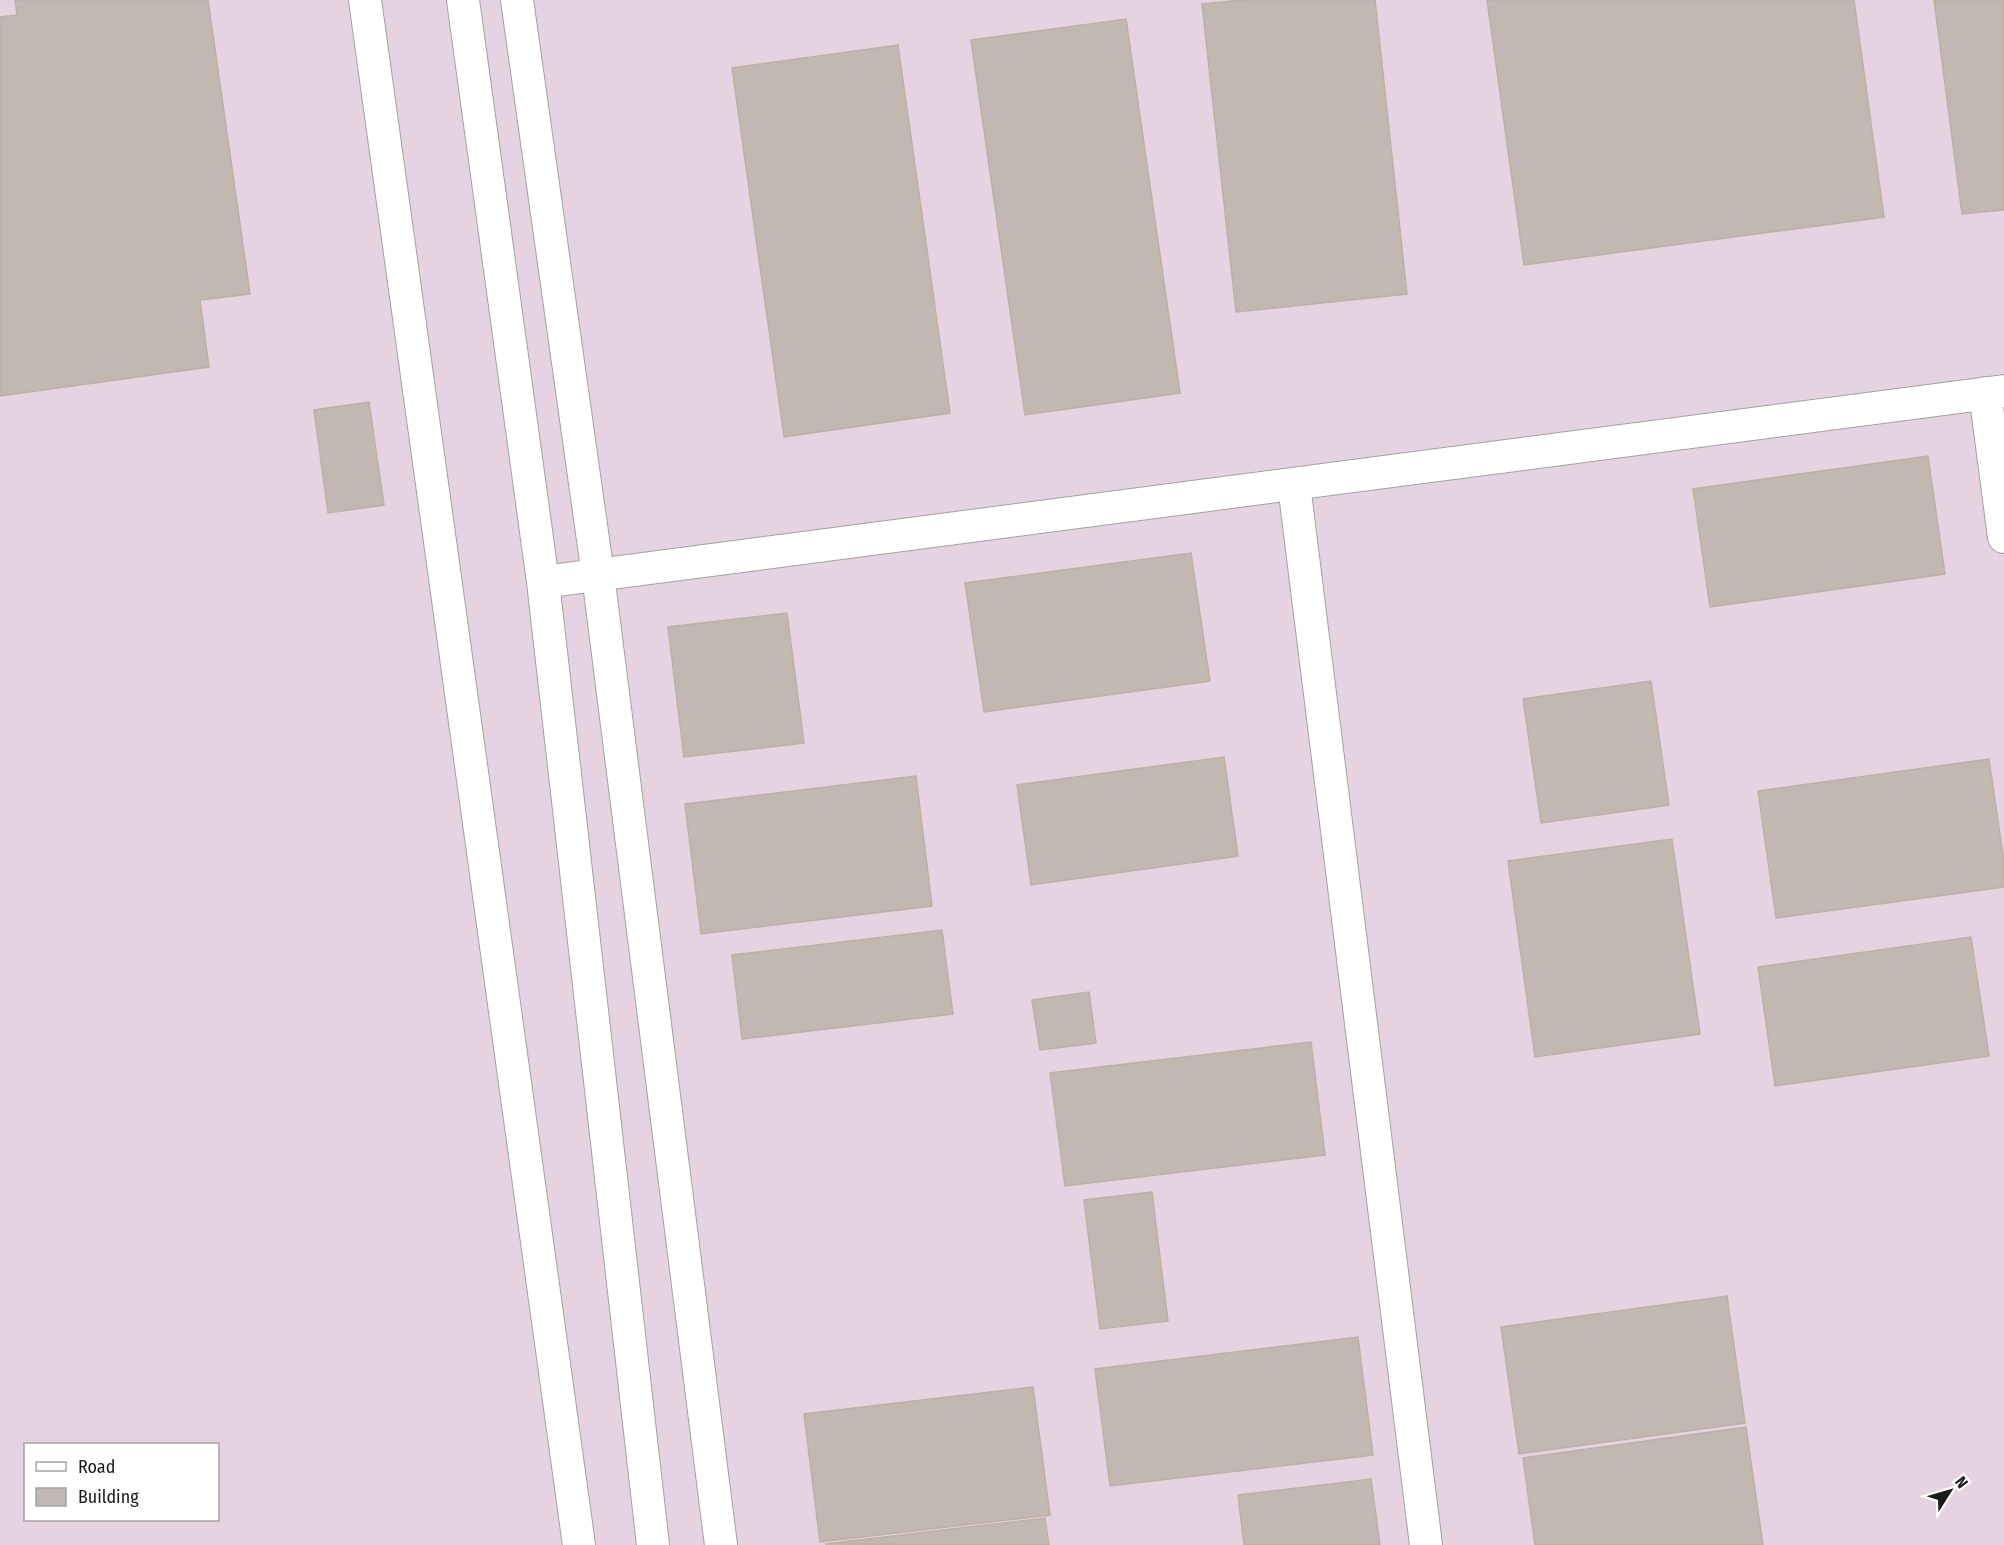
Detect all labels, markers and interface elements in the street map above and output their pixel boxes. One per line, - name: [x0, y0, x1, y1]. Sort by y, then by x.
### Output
- legend: [24, 1443, 219, 1521]
- text: Road: [78, 1456, 115, 1478]
- north arrow: [1920, 1461, 1980, 1521]
- text: N: [1951, 1473, 1972, 1492]
- text: Building: [78, 1486, 139, 1508]

